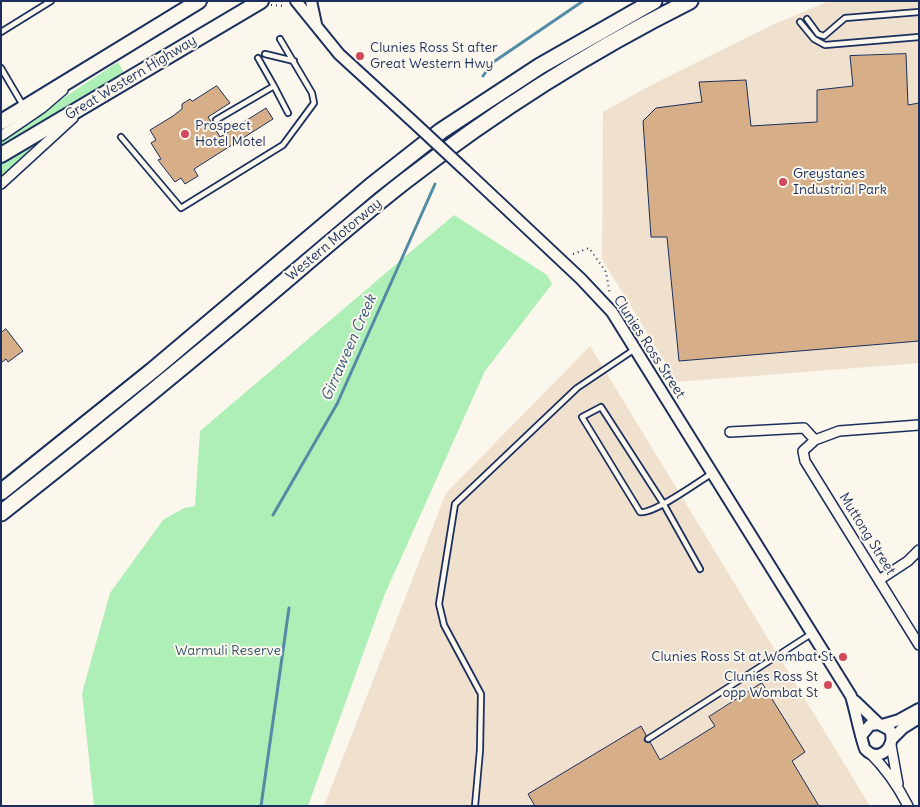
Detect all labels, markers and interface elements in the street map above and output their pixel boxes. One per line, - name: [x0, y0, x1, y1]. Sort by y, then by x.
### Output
- street label: Great Western Highway: [62, 32, 200, 124]
- place label: Clunies Ross St after Great Western Hwy: [370, 40, 498, 72]
- marker: Clunies Ross St after Great Western Hwy: [354, 50, 366, 62]
- place label: Prospect Hotel Motel: [195, 118, 266, 150]
- marker: Prospect Hotel Motel: [179, 128, 191, 140]
- place label: Greystanes Industrial Park: [793, 166, 887, 198]
- marker: Greystanes Industrial Park: [777, 176, 789, 188]
- street label: Western Motorway: [283, 195, 385, 285]
- water label: Girraween Creek: [318, 292, 380, 404]
- street label: Clunies Ross Street: [610, 292, 688, 402]
- street label: Muttong Street: [835, 490, 899, 578]
- park label: Warmuli Reserve: [175, 643, 281, 659]
- place label: Clunies Ross St at Wombat St: [651, 649, 833, 665]
- marker: Clunies Ross St at Wombat St: [837, 651, 849, 663]
- place label: Clunies Ross St opp Wombat St: [722, 669, 818, 702]
- marker: Clunies Ross St opp Wombat St: [822, 679, 834, 691]

